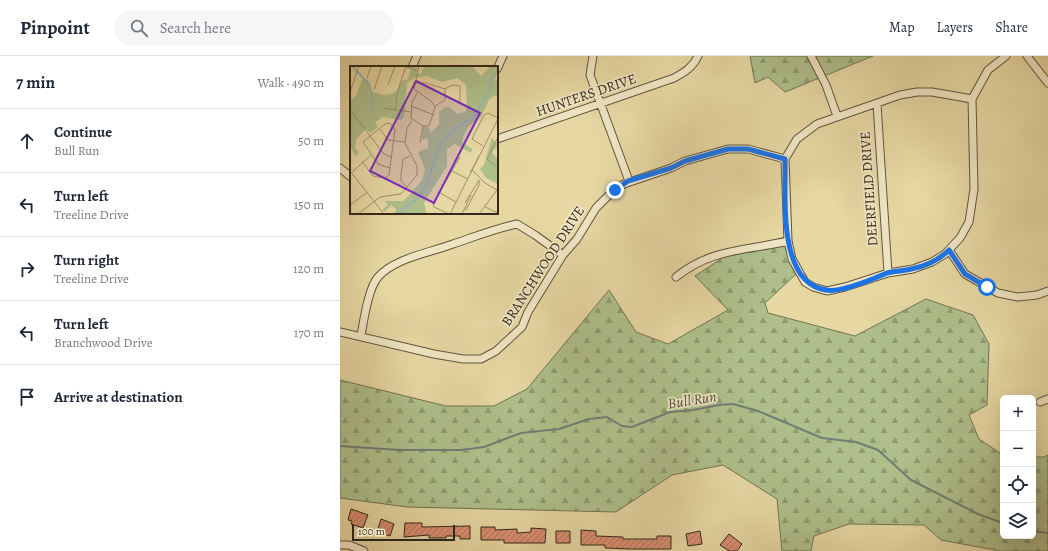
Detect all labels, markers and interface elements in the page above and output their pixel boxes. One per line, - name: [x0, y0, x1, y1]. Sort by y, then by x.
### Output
- search box: [114, 10, 394, 46]
- text: Pinpoint: [20, 15, 90, 41]
- icon: search: [128, 17, 150, 39]
- text: Search here: [160, 18, 231, 38]
- text: Map: [889, 18, 915, 37]
- text: Layers: [937, 18, 973, 37]
- text: Share: [995, 18, 1028, 37]
- inset map: [350, 66, 498, 214]
- street label: HUNTERS DRIVE: [533, 69, 639, 121]
- text: 7 min: [16, 71, 55, 94]
- text: Walk · 490 m: [257, 74, 324, 91]
- text: Continue: [54, 122, 112, 142]
- icon: ahead: [16, 130, 38, 152]
- street label: DEERFIELD DRIVE: [856, 131, 882, 247]
- text: 50 m: [298, 132, 324, 149]
- text: Bull Run: [54, 142, 99, 159]
- route end: [606, 181, 624, 199]
- text: Turn left: [54, 186, 109, 206]
- icon: left: [16, 194, 38, 216]
- text: 150 m: [294, 196, 324, 213]
- street label: BRANCHWOOD DRIVE: [497, 202, 589, 330]
- text: Treeline Drive: [54, 206, 129, 223]
- text: Turn right: [54, 250, 119, 270]
- icon: right: [16, 258, 38, 280]
- text: 120 m: [293, 260, 324, 277]
- text: Treeline Drive: [54, 270, 129, 287]
- route start: [978, 278, 996, 296]
- text: Turn left: [54, 314, 109, 334]
- icon: left: [16, 322, 38, 344]
- text: 170 m: [294, 324, 324, 341]
- text: Branchwood Drive: [54, 334, 153, 351]
- icon: arrive: [16, 386, 38, 408]
- water label: Bull Run: [666, 386, 718, 414]
- text: Arrive at destination: [54, 387, 183, 407]
- map controls: [1000, 395, 1036, 539]
- button: +: [1000, 395, 1036, 431]
- button: −: [1000, 431, 1036, 467]
- button: locate: [1000, 467, 1036, 503]
- button: layers: [1000, 503, 1036, 539]
- scale bar: [352, 523, 455, 542]
- text: 100 m: [358, 524, 385, 539]

